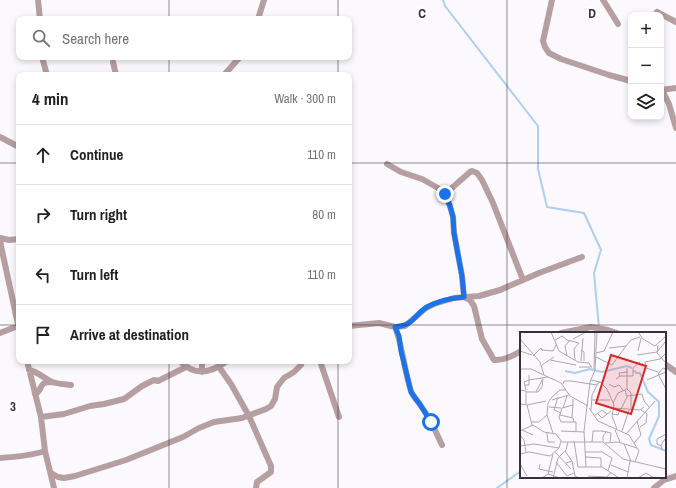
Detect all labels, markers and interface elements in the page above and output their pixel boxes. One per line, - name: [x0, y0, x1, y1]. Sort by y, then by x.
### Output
- text: C: [418, 5, 426, 22]
- text: D: [588, 5, 596, 22]
- map controls: [628, 12, 664, 120]
- button: +: [628, 12, 664, 48]
- search box: [16, 16, 352, 60]
- icon: search: [30, 27, 52, 49]
- text: Search here: [62, 28, 129, 49]
- button: −: [628, 48, 664, 84]
- button: layers: [628, 84, 664, 120]
- text: 4 min: [32, 87, 68, 110]
- text: Walk · 300 m: [274, 90, 336, 107]
- icon: ahead: [32, 144, 54, 166]
- text: Continue: [70, 144, 123, 165]
- text: 110 m: [307, 146, 336, 163]
- route end: [436, 185, 454, 203]
- icon: right: [32, 204, 54, 226]
- text: Turn right: [70, 204, 127, 225]
- text: 80 m: [312, 206, 336, 223]
- icon: left: [32, 264, 54, 286]
- text: Turn left: [70, 264, 118, 285]
- text: 110 m: [307, 266, 336, 283]
- icon: arrive: [32, 324, 54, 346]
- text: Arrive at destination: [70, 324, 189, 345]
- inset map: [520, 332, 666, 478]
- text: 3: [10, 398, 16, 415]
- route start: [422, 413, 440, 431]

